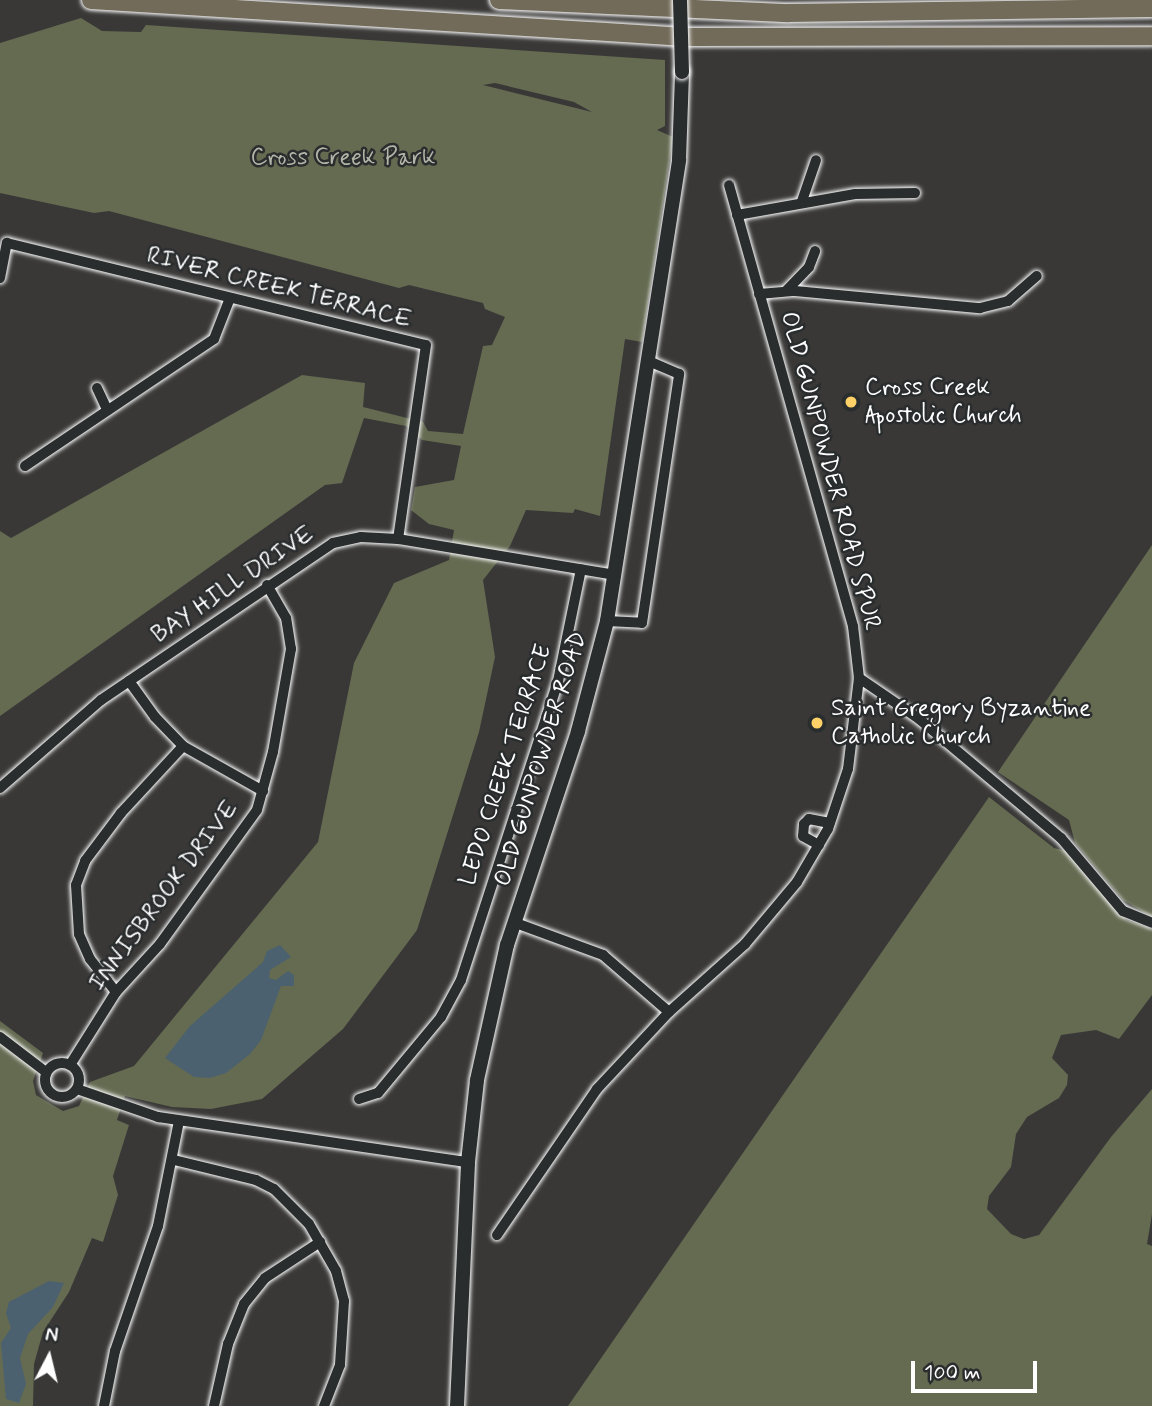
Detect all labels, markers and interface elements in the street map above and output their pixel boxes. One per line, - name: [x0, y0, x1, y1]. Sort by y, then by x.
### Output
- park label: Cross Creek Park: [254, 144, 432, 172]
- street label: RIVER CREEK TERRACE: [147, 242, 411, 334]
- street label: OLD GUNPOWDER ROAD SPUR: [773, 306, 887, 636]
- place label: Cross Creek Apostolic Church: [865, 374, 1028, 430]
- marker: Cross Creek Apostolic Church: [843, 394, 859, 410]
- street label: BAY HILL DRIVE: [146, 520, 320, 650]
- street label: OLD GUNPOWDER ROAD: [488, 627, 594, 891]
- street label: LEDO CREEK TERRACE: [454, 642, 558, 888]
- place label: Saint Gregory Byzantine Catholic Church: [831, 695, 1084, 751]
- marker: Saint Gregory Byzantine Catholic Church: [809, 715, 825, 731]
- street label: INNISBROOK DRIVE: [83, 795, 245, 997]
- north arrow: [14, 1322, 84, 1392]
- text: N: [44, 1322, 59, 1349]
- scale bar: [914, 1346, 1040, 1390]
- text: 100 m: [924, 1359, 980, 1387]

